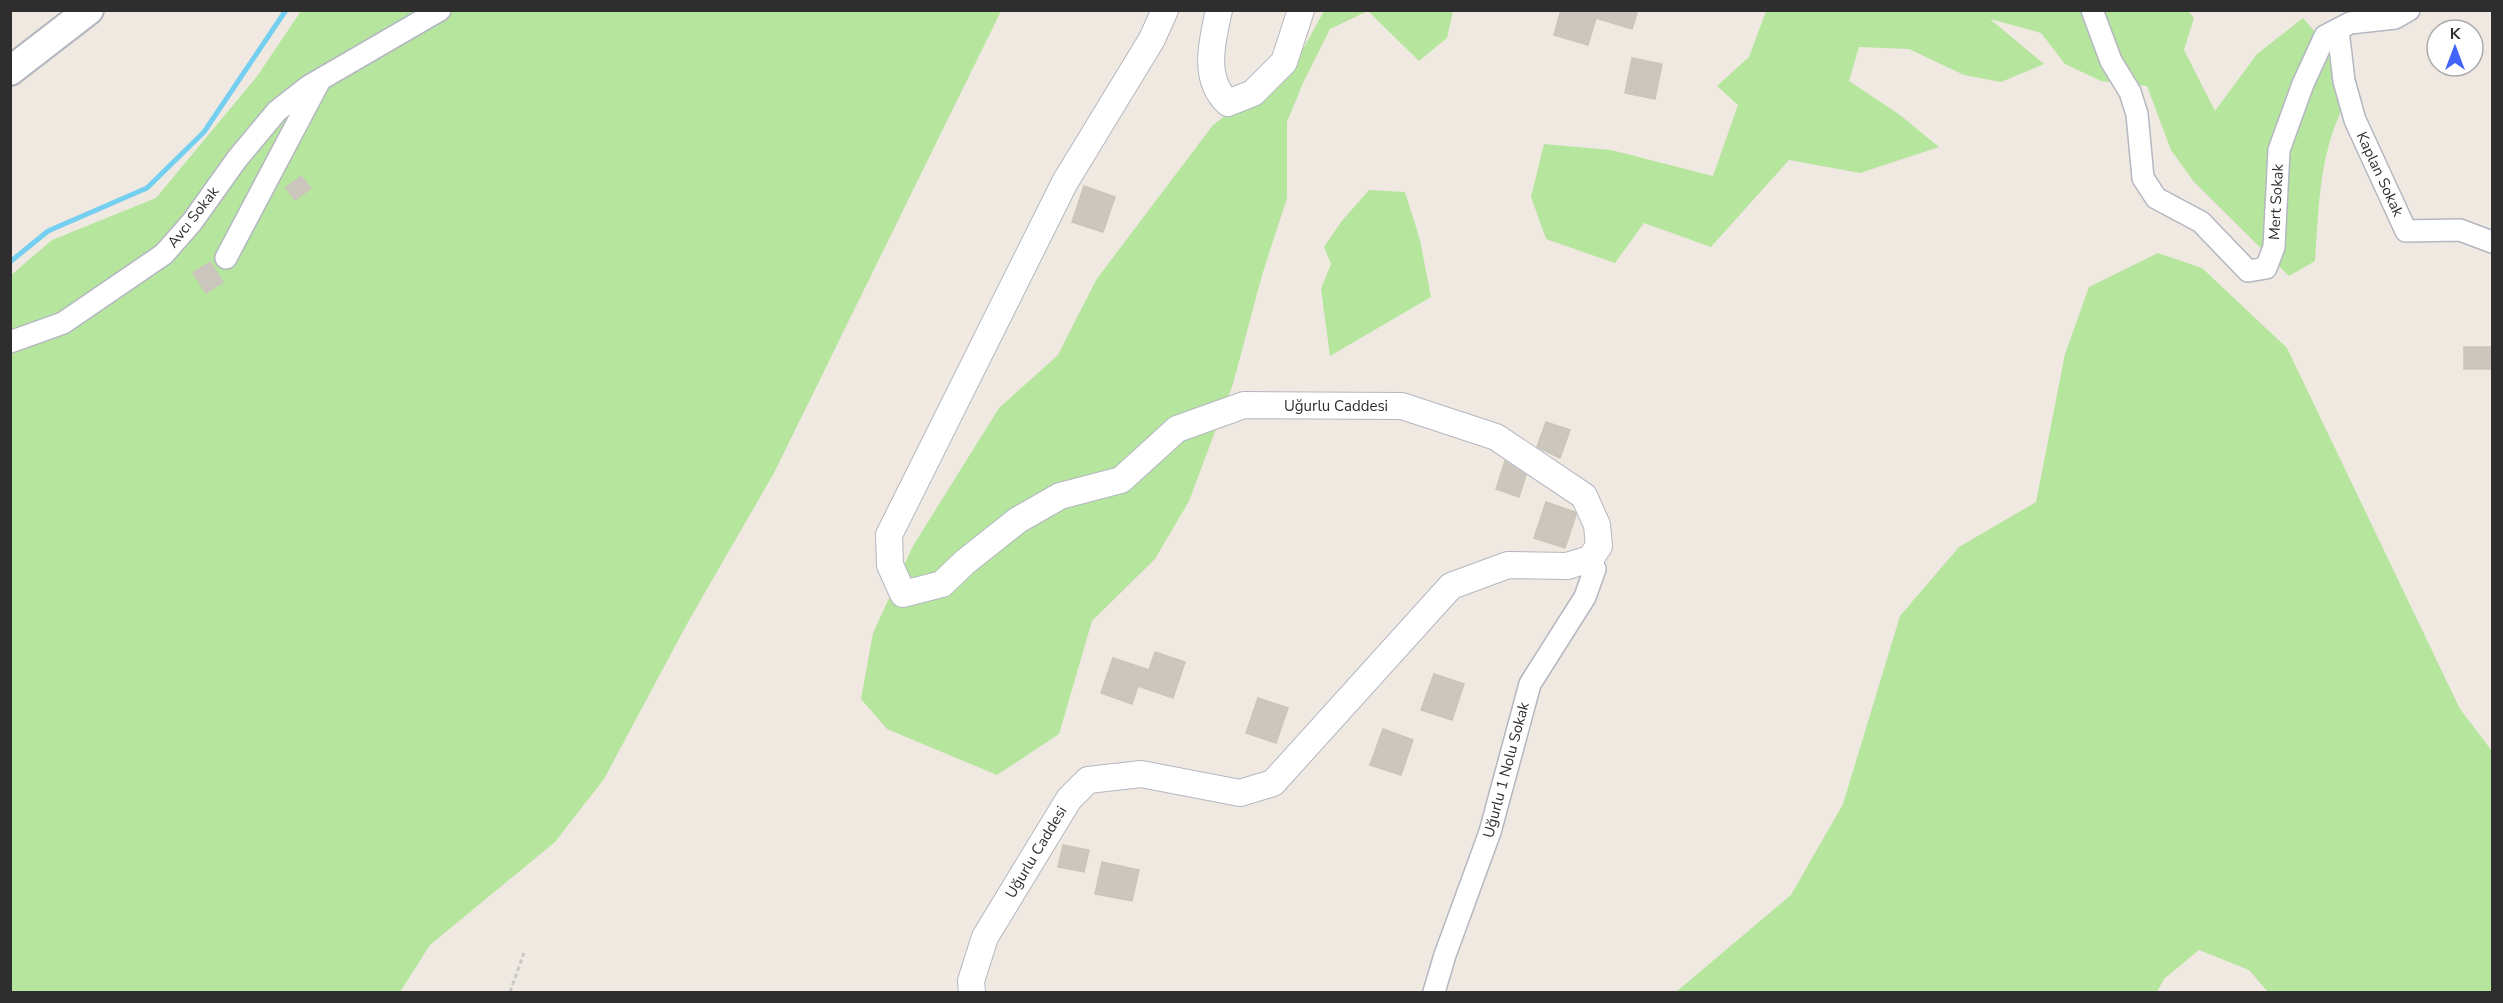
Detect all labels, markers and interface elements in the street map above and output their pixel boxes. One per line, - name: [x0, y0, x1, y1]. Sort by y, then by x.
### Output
- north arrow: [2425, 18, 2485, 78]
- text: K: [2450, 23, 2462, 45]
- street label: Kaplan Sokak: [2352, 128, 2409, 220]
- street label: Mert Sokak: [2264, 163, 2288, 241]
- street label: Avcı Sokak: [163, 182, 224, 252]
- street label: Uğurlu Caddesi: [1284, 396, 1388, 416]
- street label: Uğurlu 1 Nolu Sokak: [1478, 699, 1534, 840]
- street label: Uğurlu Caddesi: [1001, 802, 1071, 902]

